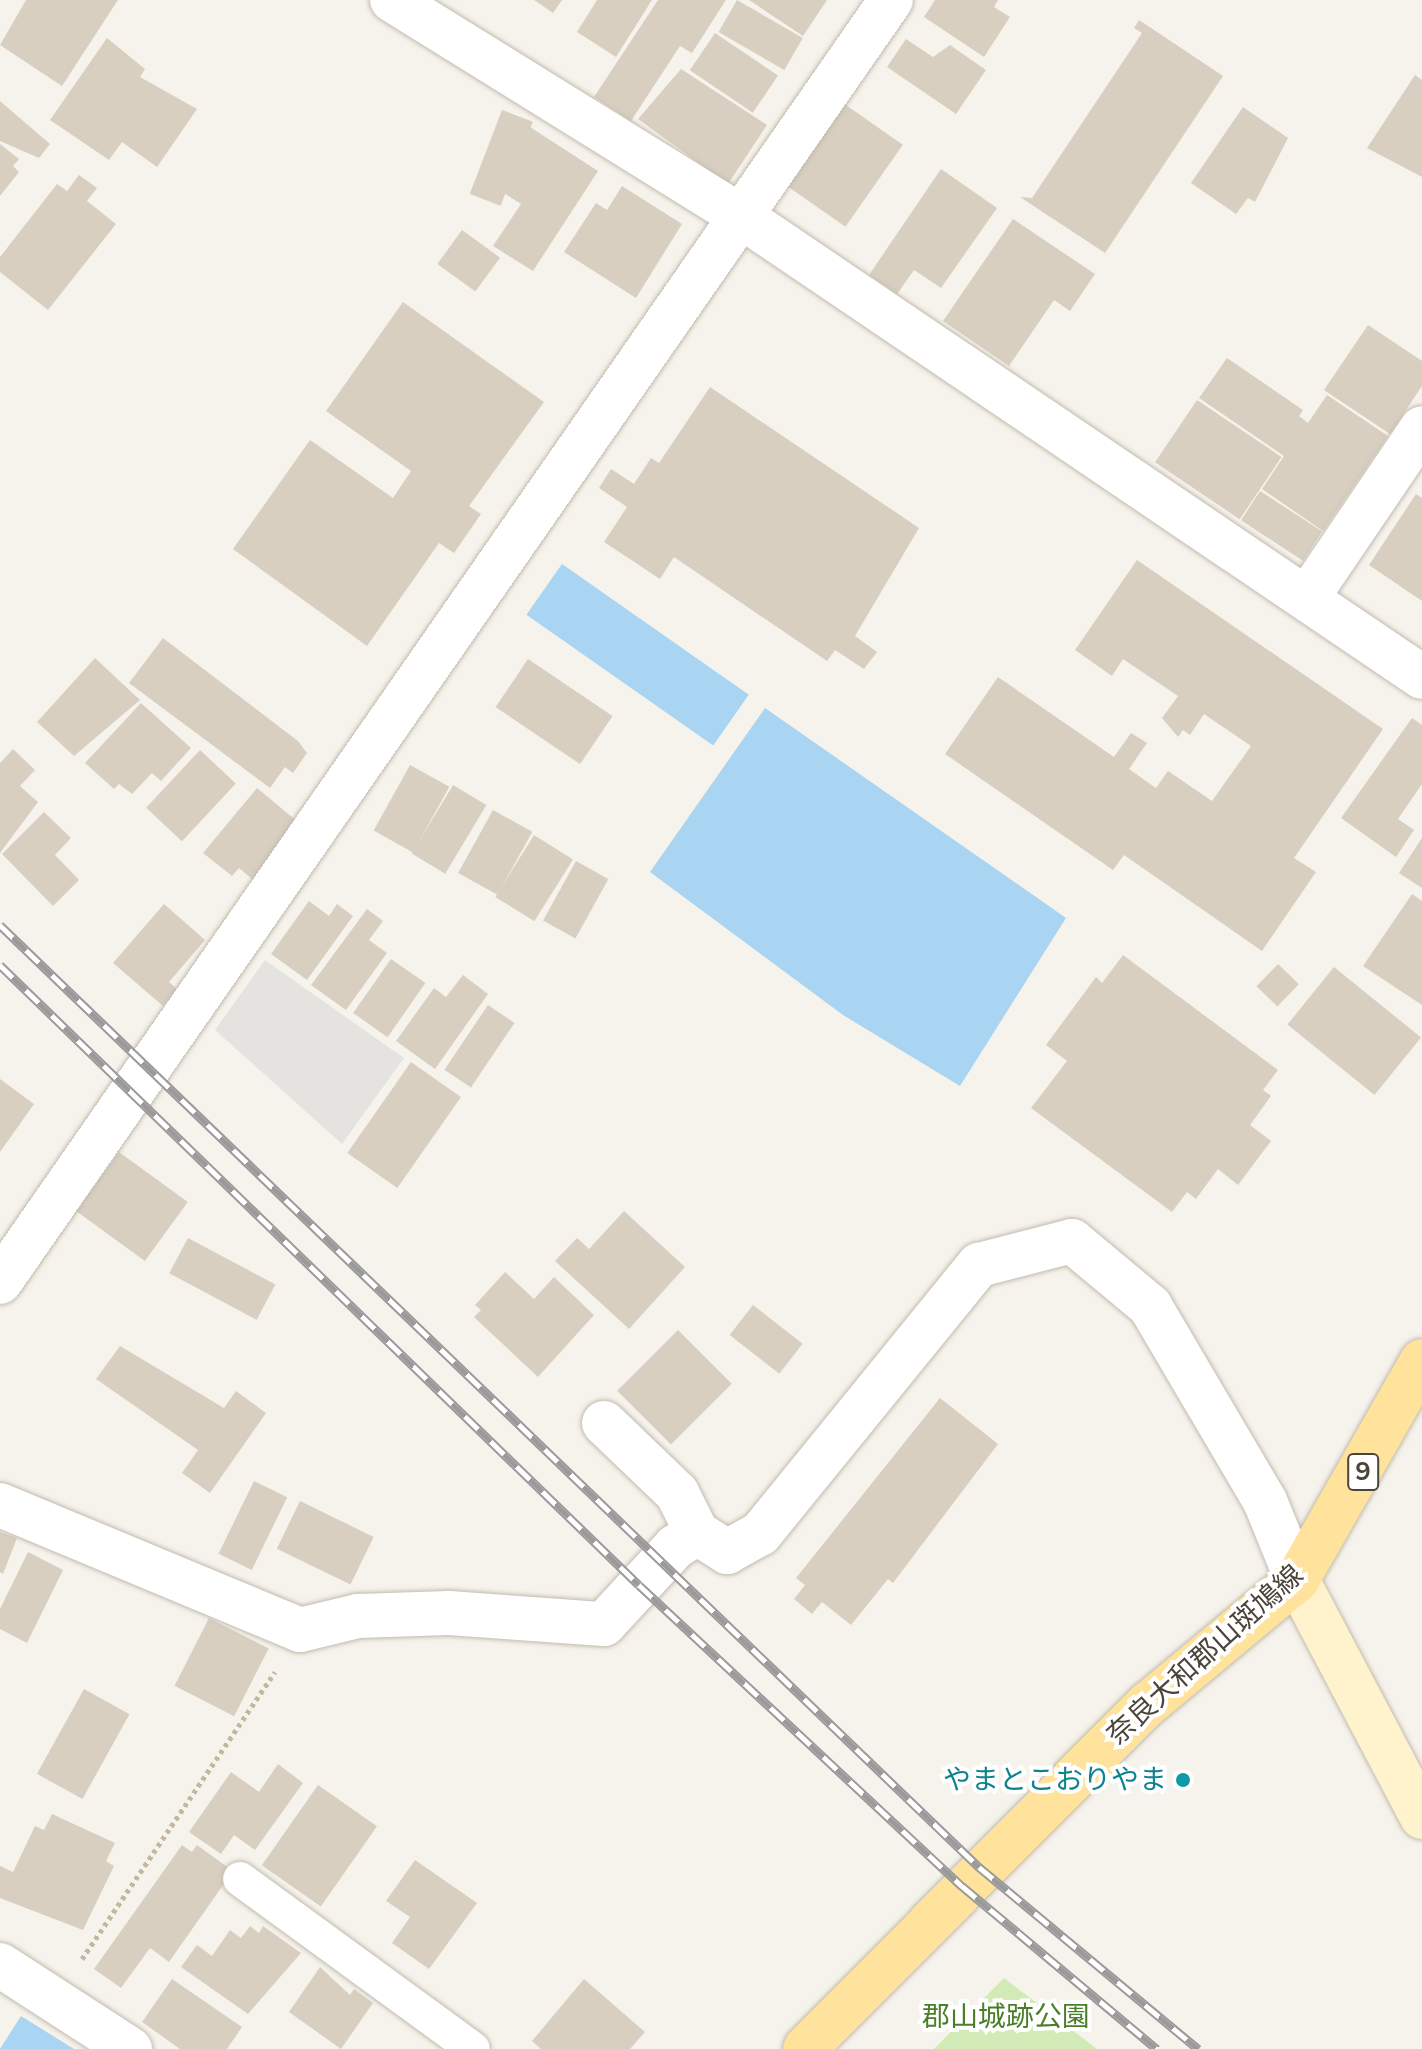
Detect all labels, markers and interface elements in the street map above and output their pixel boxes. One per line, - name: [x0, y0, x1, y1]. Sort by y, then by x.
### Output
- road number: 9: [1347, 1450, 1379, 1494]
- street label: 奈良大和郡山斑鳩線: [1100, 1558, 1310, 1752]
- place label: やまとこおりやま: [943, 1763, 1167, 1797]
- marker: やまとこおりやま: [1174, 1771, 1192, 1789]
- park label: 郡山城跡公園: [922, 2000, 1090, 2034]

